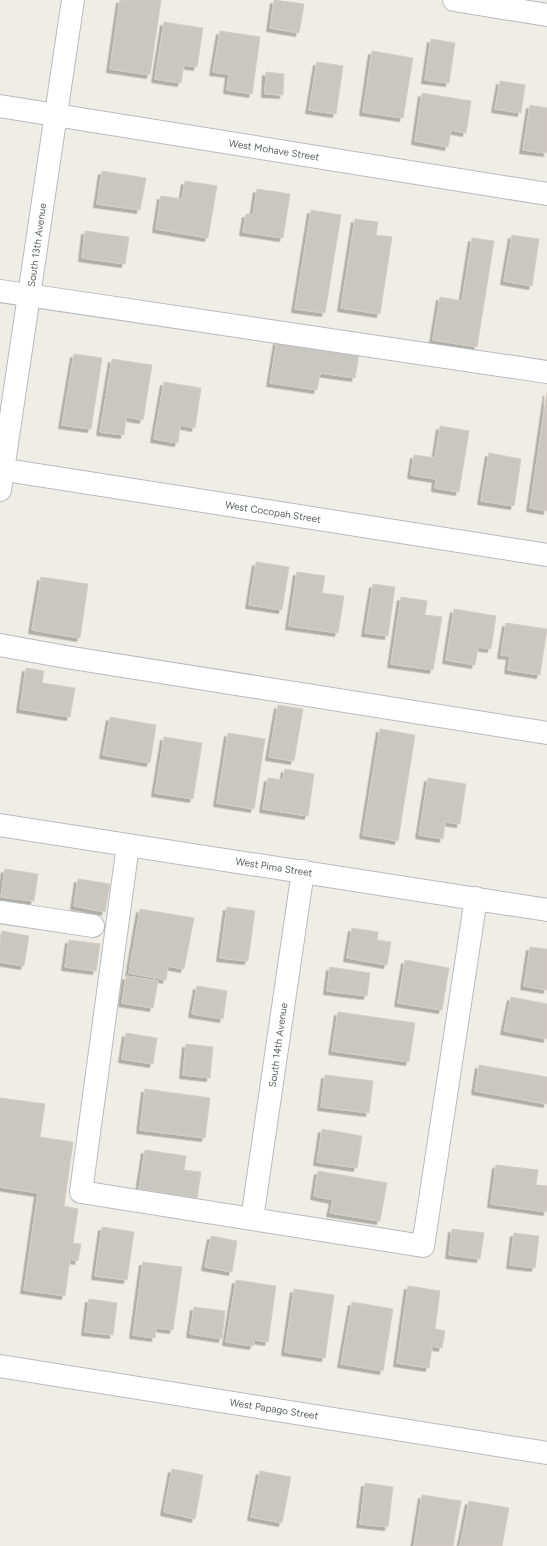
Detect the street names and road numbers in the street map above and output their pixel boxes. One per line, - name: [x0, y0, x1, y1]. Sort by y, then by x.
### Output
- street label: West Mohave Street: [228, 136, 320, 164]
- street label: South 13th Avenue: [25, 202, 49, 288]
- street label: West Cocopah Street: [224, 498, 322, 526]
- street label: West Pima Street: [235, 854, 314, 880]
- street label: South 14th Avenue: [266, 1001, 290, 1088]
- street label: West Papago Street: [229, 1396, 319, 1422]

